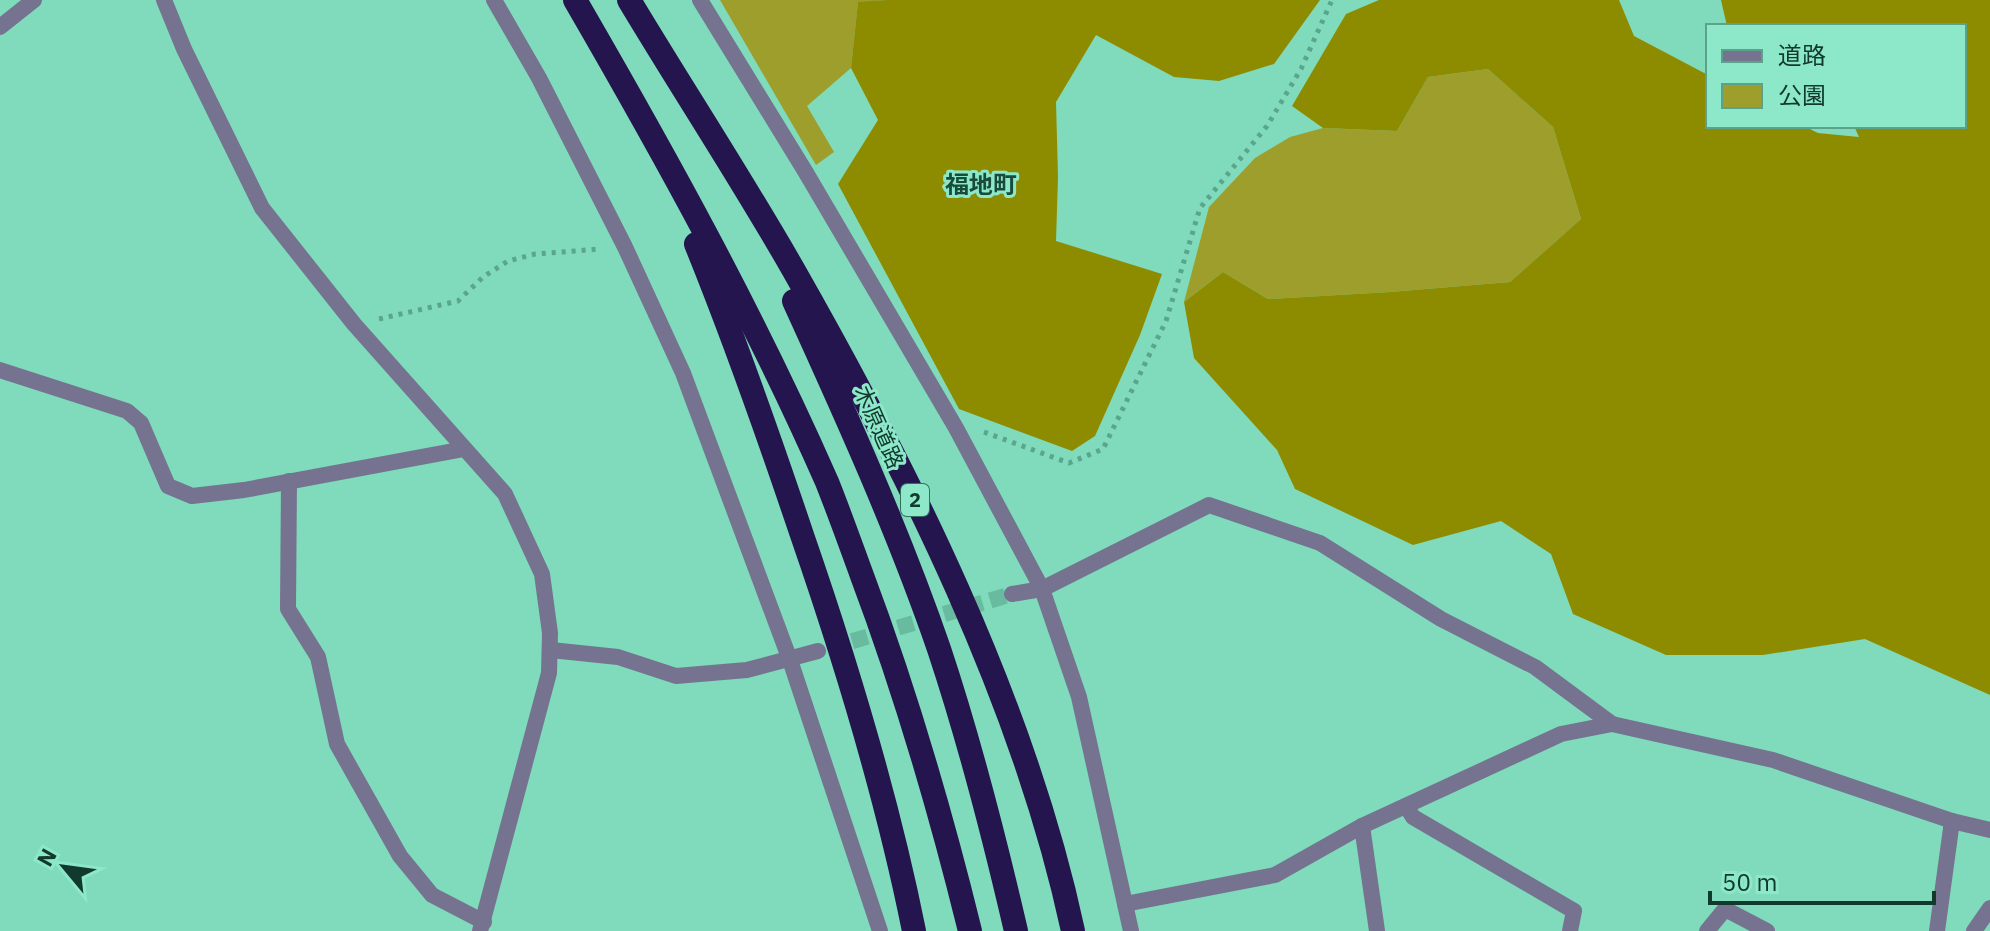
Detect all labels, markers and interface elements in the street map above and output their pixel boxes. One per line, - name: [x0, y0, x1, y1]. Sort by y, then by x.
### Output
- legend: [1706, 24, 1966, 128]
- text: 道路: [1778, 39, 1826, 71]
- text: 公園: [1778, 79, 1826, 111]
- district label: 福地町: [945, 168, 1017, 200]
- street label: 木原道路: [848, 381, 911, 473]
- road number: 2: [901, 484, 929, 516]
- north arrow: [24, 827, 104, 907]
- text: N: [30, 843, 63, 871]
- scale bar: [1710, 855, 1934, 905]
- text: 50 m: [1722, 866, 1777, 898]

